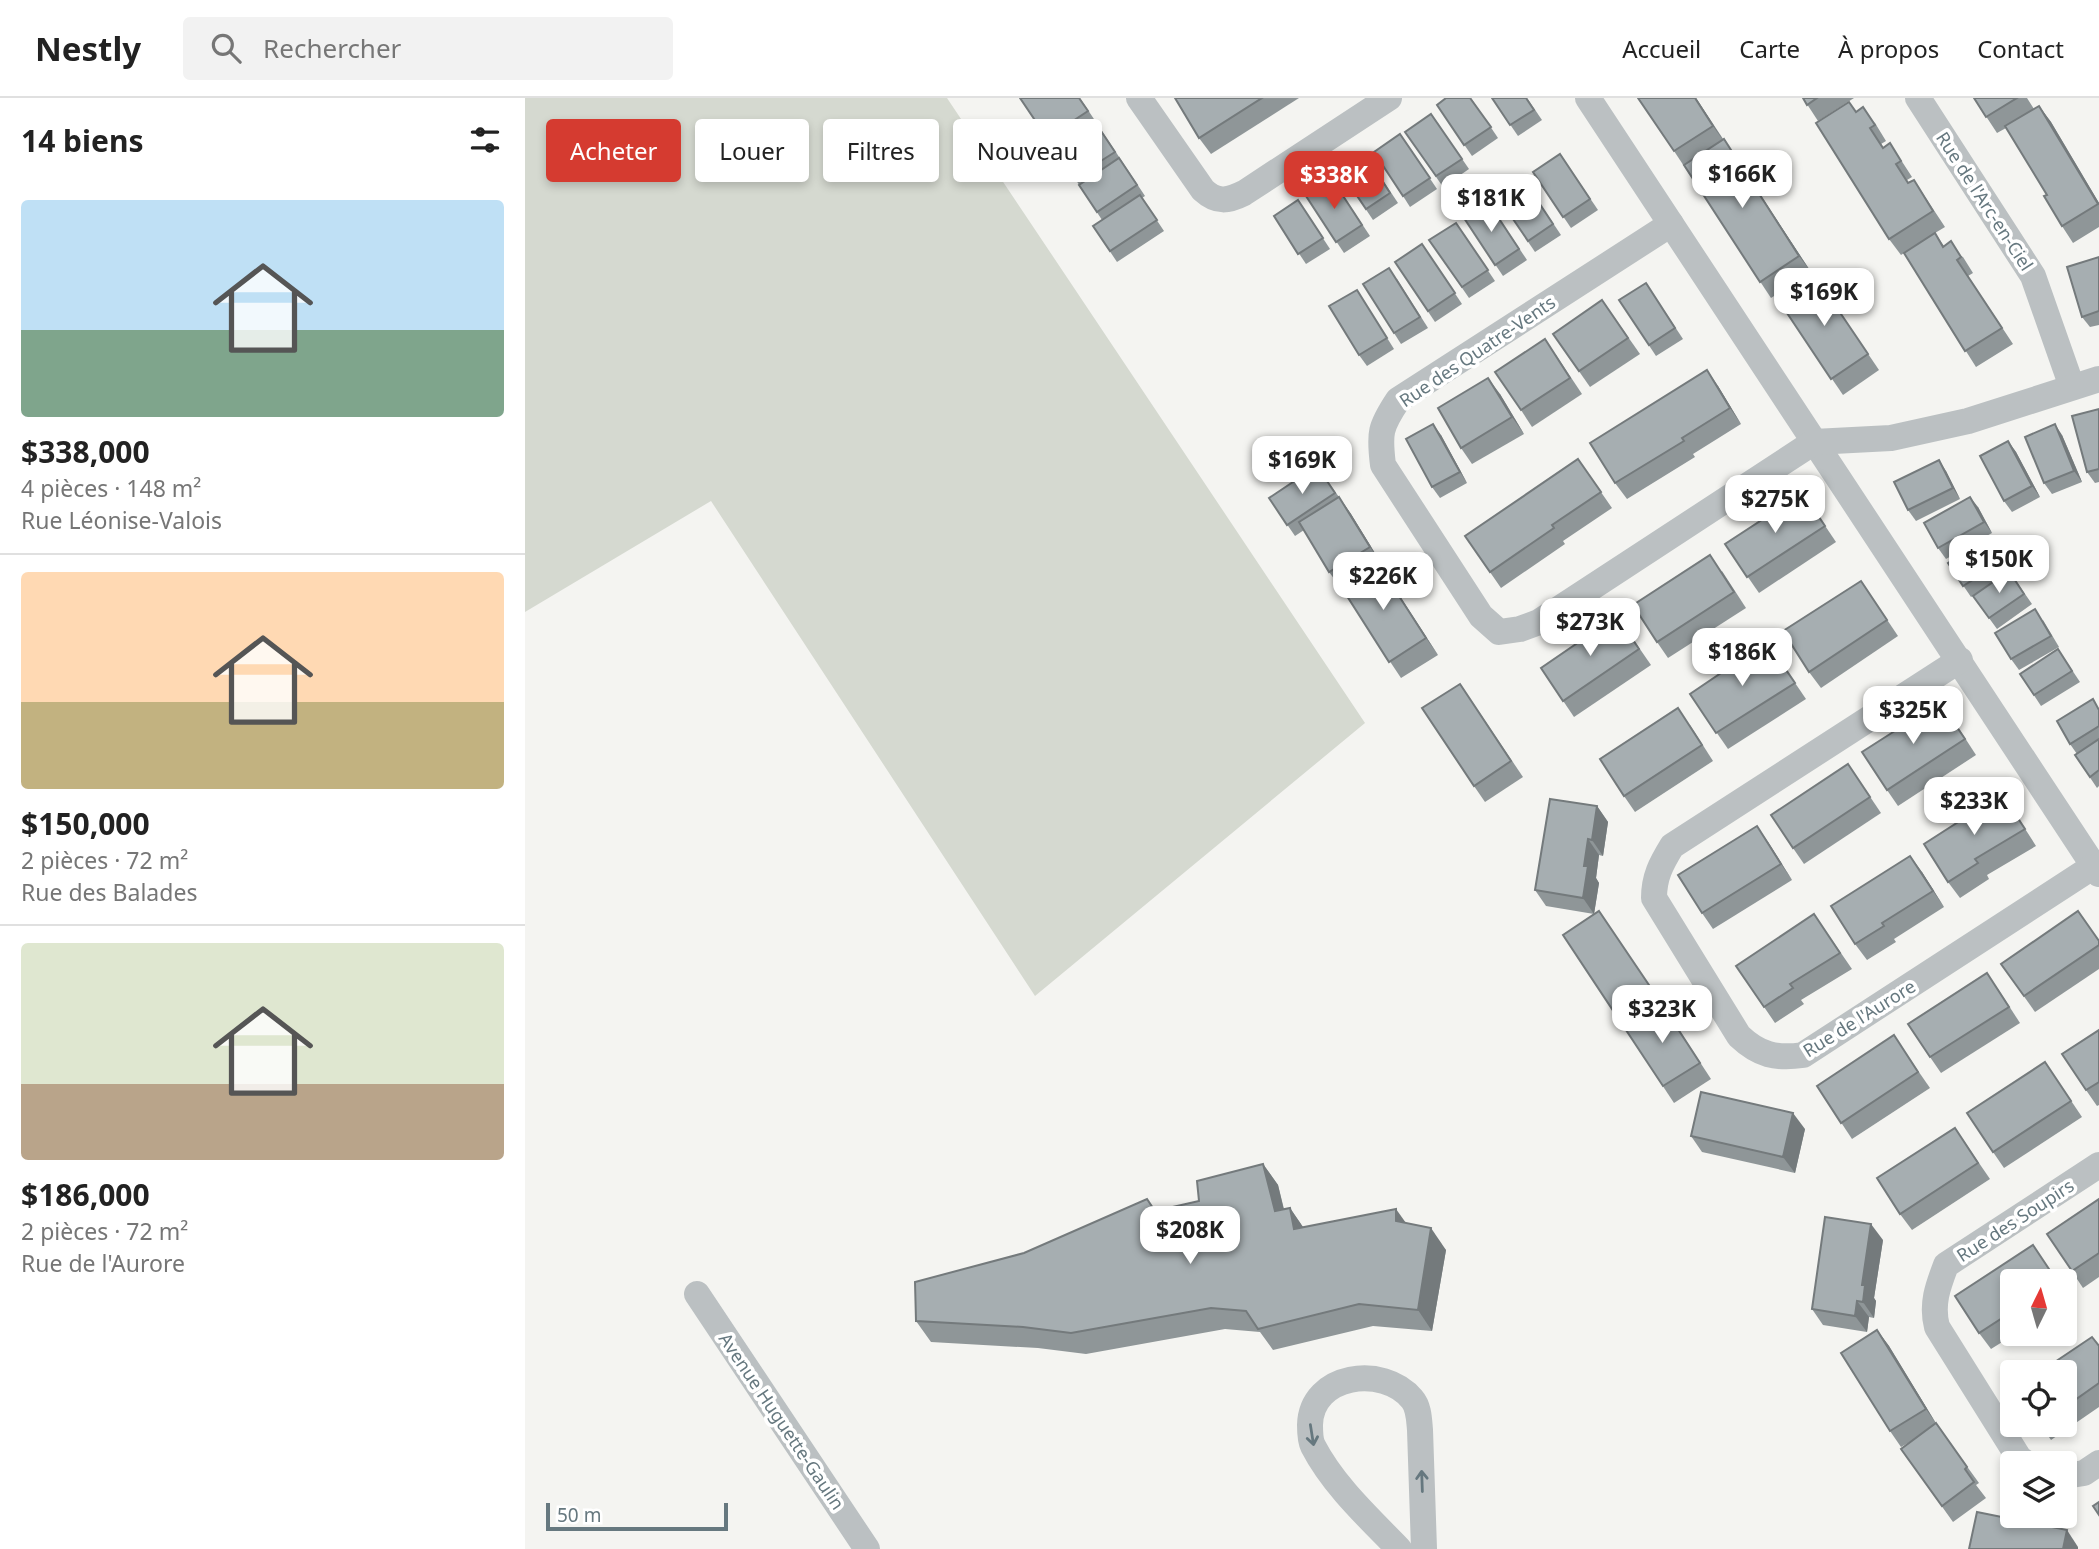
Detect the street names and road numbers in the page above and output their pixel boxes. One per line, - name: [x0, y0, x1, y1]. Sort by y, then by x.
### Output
- street label: Rue de l'Arc-en-Ciel: [1931, 127, 2039, 275]
- street label: Rue des Quatre-Vents: [1394, 290, 1560, 412]
- street label: Rue de l'Aurore: [1798, 974, 1920, 1062]
- street label: Rue des Soupirs: [1952, 1173, 2078, 1267]
- street label: Avenue Huguette-Gaulin: [714, 1328, 850, 1514]

